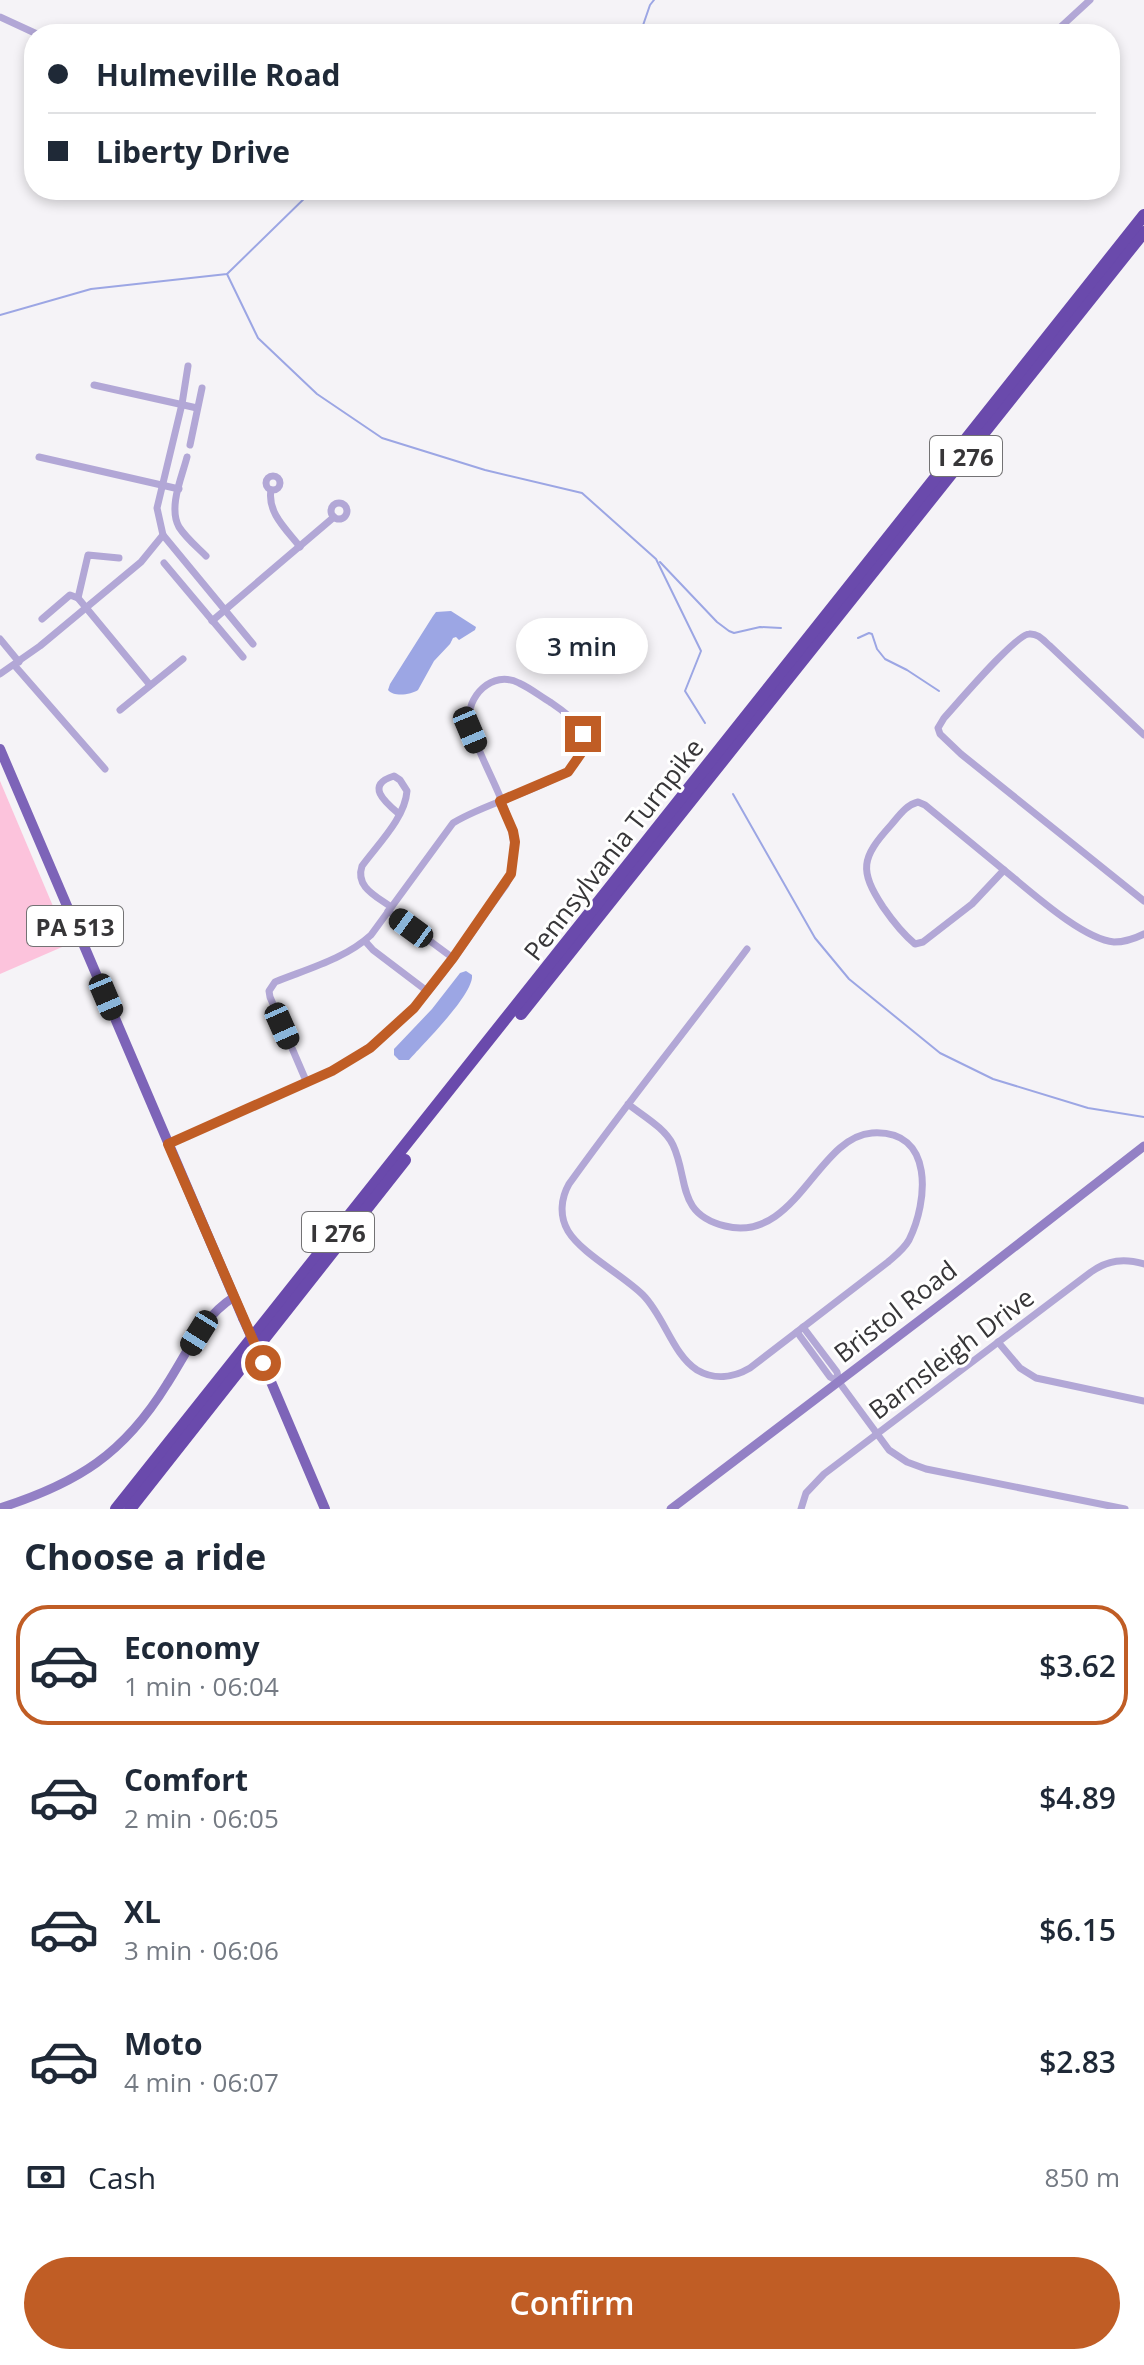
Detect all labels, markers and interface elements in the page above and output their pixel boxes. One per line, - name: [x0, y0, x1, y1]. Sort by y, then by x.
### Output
- text: Hulmeville Road: [96, 54, 341, 95]
- text: Liberty Drive: [96, 131, 290, 172]
- road number: I 276: [930, 436, 1002, 476]
- callout: 3 min: [517, 618, 649, 674]
- text: 3 min: [547, 628, 617, 664]
- car: [450, 703, 490, 757]
- route end: [565, 716, 601, 752]
- street label: Pennsylvania Turnpike: [515, 730, 711, 968]
- car: [385, 904, 437, 952]
- road number: PA 513: [27, 906, 123, 946]
- car: [86, 970, 126, 1024]
- car: [261, 999, 303, 1053]
- road number: I 276: [302, 1212, 374, 1252]
- street label: Bristol Road: [826, 1252, 964, 1370]
- street label: Barnsleigh Drive: [861, 1279, 1041, 1427]
- car: [176, 1306, 222, 1360]
- route start: [245, 1345, 281, 1381]
- text: Choose a ride: [24, 1532, 266, 1581]
- text: Economy: [124, 1627, 260, 1668]
- icon: car: [28, 1629, 100, 1701]
- text: $3.62: [1039, 1645, 1116, 1686]
- text: 1 min · 06:04: [124, 1668, 279, 1704]
- text: Comfort: [124, 1759, 248, 1800]
- icon: car: [28, 1761, 100, 1833]
- text: $4.89: [1039, 1777, 1116, 1818]
- text: 2 min · 06:05: [124, 1800, 279, 1836]
- text: XL: [124, 1891, 161, 1932]
- icon: car: [28, 1893, 100, 1965]
- text: $6.15: [1039, 1909, 1116, 1950]
- text: 3 min · 06:06: [124, 1932, 279, 1968]
- text: Moto: [124, 2023, 202, 2064]
- icon: car: [28, 2025, 100, 2097]
- text: $2.83: [1039, 2041, 1116, 2082]
- text: 4 min · 06:07: [124, 2064, 279, 2100]
- icon: cash: [24, 2155, 68, 2199]
- text: Cash: [88, 2157, 156, 2198]
- text: 850 m: [1045, 2159, 1120, 2195]
- button: Confirm: [24, 2257, 1120, 2349]

